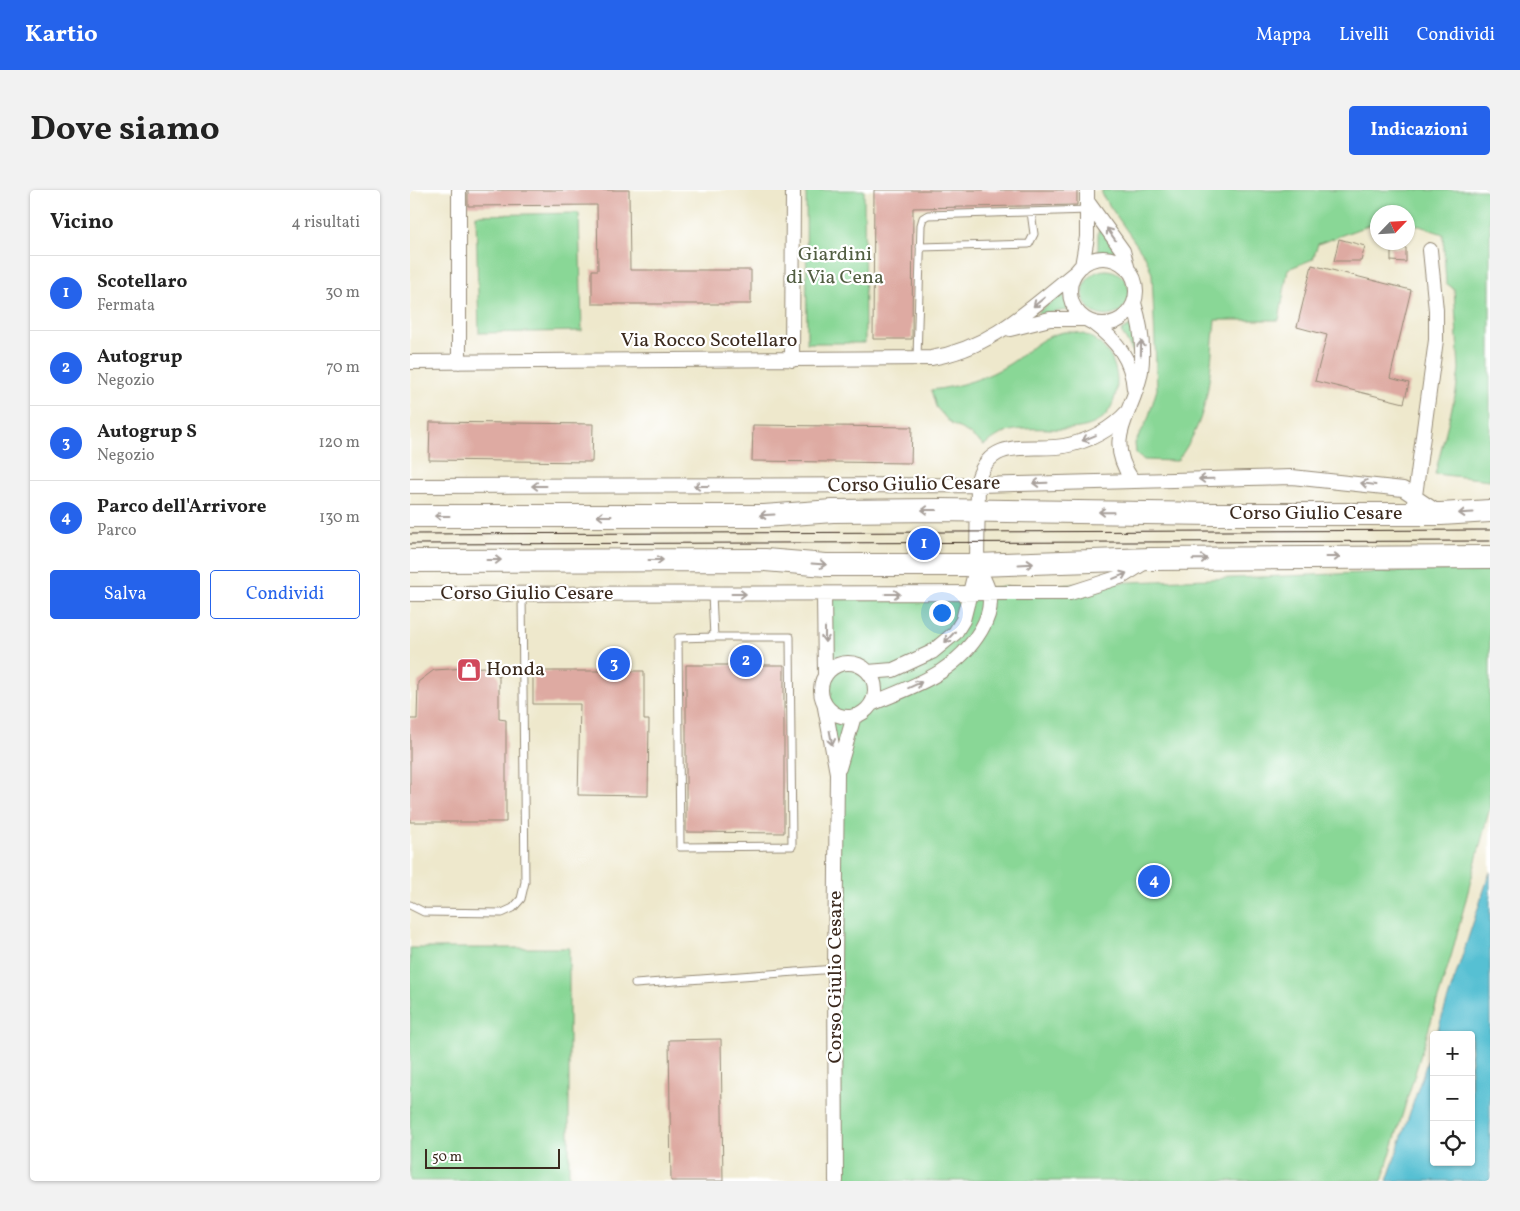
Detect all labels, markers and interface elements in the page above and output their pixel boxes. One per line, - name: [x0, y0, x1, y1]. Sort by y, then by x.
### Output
- text: Kartio: [25, 18, 98, 52]
- text: Mappa: [1256, 23, 1311, 48]
- text: Livelli: [1339, 23, 1389, 48]
- text: Condividi: [1417, 23, 1495, 48]
- text: Dove siamo: [30, 106, 220, 154]
- button: Indicazioni: [1349, 106, 1490, 155]
- north arrow: [1370, 205, 1415, 250]
- text: Vicino: [50, 208, 114, 237]
- text: 4 risultati: [291, 212, 360, 234]
- one-way arrow: [1106, 227, 1116, 241]
- park label: Giardini di Via Cena: [786, 241, 884, 292]
- text: Scotellaro: [97, 269, 187, 295]
- text: 1: [63, 282, 69, 304]
- text: 30 m: [325, 282, 360, 304]
- text: Fermata: [97, 295, 155, 317]
- one-way arrow: [1033, 296, 1046, 307]
- street label: Via Rocco Scotellaro: [621, 327, 798, 355]
- one-way arrow: [1136, 340, 1146, 356]
- text: Autogrup: [97, 344, 182, 370]
- text: 2: [62, 357, 70, 379]
- text: 70 m: [326, 357, 360, 379]
- text: Negozio: [97, 370, 155, 392]
- text: Autogrup S: [97, 419, 197, 445]
- text: 3: [62, 432, 70, 454]
- text: 120 m: [318, 432, 360, 454]
- one-way arrow: [1082, 434, 1097, 444]
- text: Negozio: [97, 445, 155, 467]
- street label: Corso Giulio Cesare: [827, 469, 1001, 501]
- one-way arrow: [1198, 474, 1214, 483]
- one-way arrow: [1032, 479, 1048, 488]
- one-way arrow: [1361, 479, 1377, 489]
- one-way arrow: [694, 481, 710, 491]
- one-way arrow: [531, 482, 547, 491]
- text: Parco dell'Arrivore: [97, 494, 266, 520]
- street label: Corso Giulio Cesare: [1230, 500, 1402, 528]
- one-way arrow: [921, 505, 938, 515]
- text: 4: [61, 507, 71, 529]
- text: 130 m: [319, 507, 360, 529]
- one-way arrow: [1098, 507, 1114, 517]
- one-way arrow: [1458, 508, 1474, 517]
- one-way arrow: [434, 511, 450, 521]
- one-way arrow: [596, 511, 612, 521]
- one-way arrow: [759, 511, 775, 520]
- text: Parco: [97, 520, 137, 542]
- pin: 1: [908, 525, 940, 563]
- one-way arrow: [1325, 553, 1341, 562]
- one-way arrow: [1191, 554, 1207, 564]
- one-way arrow: [485, 555, 501, 565]
- one-way arrow: [648, 555, 664, 565]
- one-way arrow: [810, 559, 826, 569]
- one-way arrow: [1018, 559, 1034, 569]
- button: Salva: [50, 570, 200, 619]
- button: Condividi: [210, 570, 360, 619]
- one-way arrow: [1112, 571, 1127, 581]
- street label: Corso Giulio Cesare: [441, 580, 613, 608]
- one-way arrow: [730, 589, 746, 599]
- one-way arrow: [884, 589, 900, 599]
- your location: [929, 600, 955, 626]
- one-way arrow: [820, 626, 829, 642]
- one-way arrow: [944, 631, 956, 644]
- pin: 2: [730, 642, 762, 680]
- pin: 3: [598, 645, 630, 683]
- place label: Honda: [486, 656, 545, 684]
- shop icon: Honda: [456, 657, 482, 683]
- one-way arrow: [907, 679, 922, 689]
- one-way arrow: [826, 730, 836, 746]
- pin: 4: [1138, 862, 1170, 900]
- street label: Corso Giulio Cesare: [822, 891, 850, 1063]
- map controls: [1430, 1031, 1475, 1166]
- button: +: [1430, 1031, 1475, 1076]
- button: −: [1430, 1076, 1475, 1121]
- button: locate: [1430, 1121, 1475, 1166]
- scale bar: [425, 1146, 560, 1169]
- text: 50 m: [432, 1148, 462, 1167]

